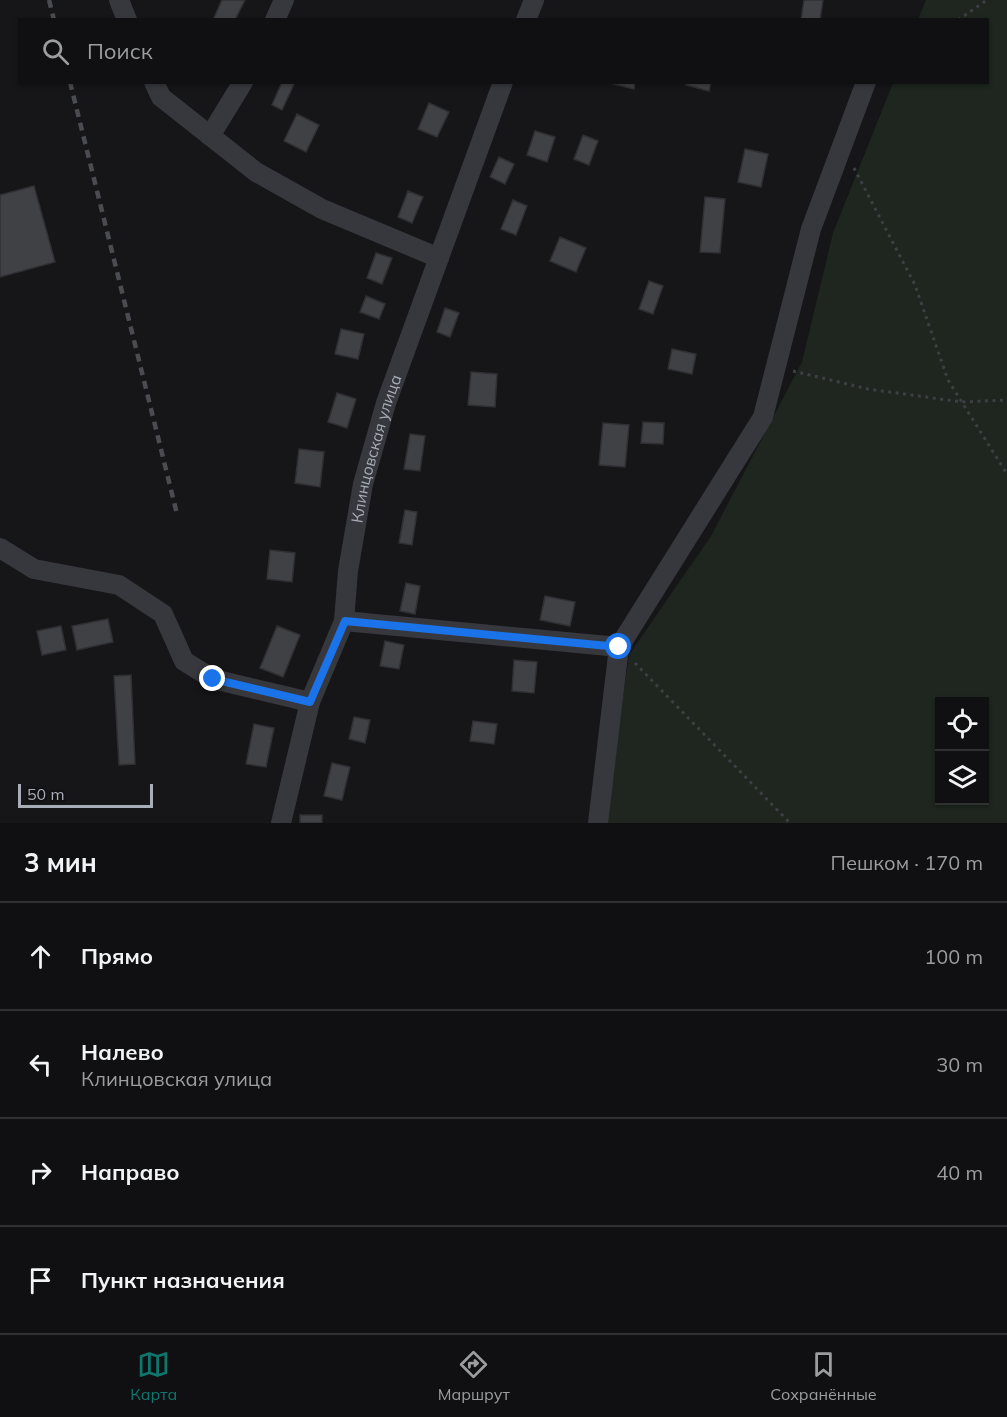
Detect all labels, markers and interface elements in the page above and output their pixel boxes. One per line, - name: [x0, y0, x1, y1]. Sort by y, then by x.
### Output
- search box: [18, 18, 989, 84]
- icon: search: [39, 35, 72, 68]
- text: Поиск: [87, 37, 153, 65]
- street label: Клинцовская улица: [346, 372, 406, 524]
- route start: [605, 633, 631, 659]
- route end: [199, 665, 225, 691]
- map controls: [935, 697, 989, 805]
- button: locate: [935, 697, 989, 751]
- button: layers: [935, 751, 989, 805]
- scale bar: [18, 781, 153, 808]
- text: 50 m: [27, 784, 64, 804]
- text: 3 мин: [24, 846, 97, 879]
- text: Пешком · 170 m: [831, 850, 983, 875]
- icon: ahead: [24, 940, 57, 973]
- text: Прямо: [81, 942, 153, 970]
- text: 100 m: [924, 944, 983, 969]
- text: Налево: [81, 1038, 164, 1066]
- icon: left: [24, 1048, 57, 1081]
- text: 30 m: [936, 1052, 983, 1077]
- text: Клинцовская улица: [81, 1066, 272, 1091]
- icon: right: [24, 1156, 57, 1189]
- text: Направо: [81, 1158, 179, 1186]
- text: 40 m: [936, 1160, 983, 1185]
- icon: arrive: [24, 1264, 57, 1297]
- text: Пункт назначения: [81, 1266, 285, 1294]
- tab: Карта: [130, 1348, 177, 1404]
- tab: Маршрут: [438, 1348, 510, 1404]
- tab: Сохранённые: [770, 1348, 877, 1404]

